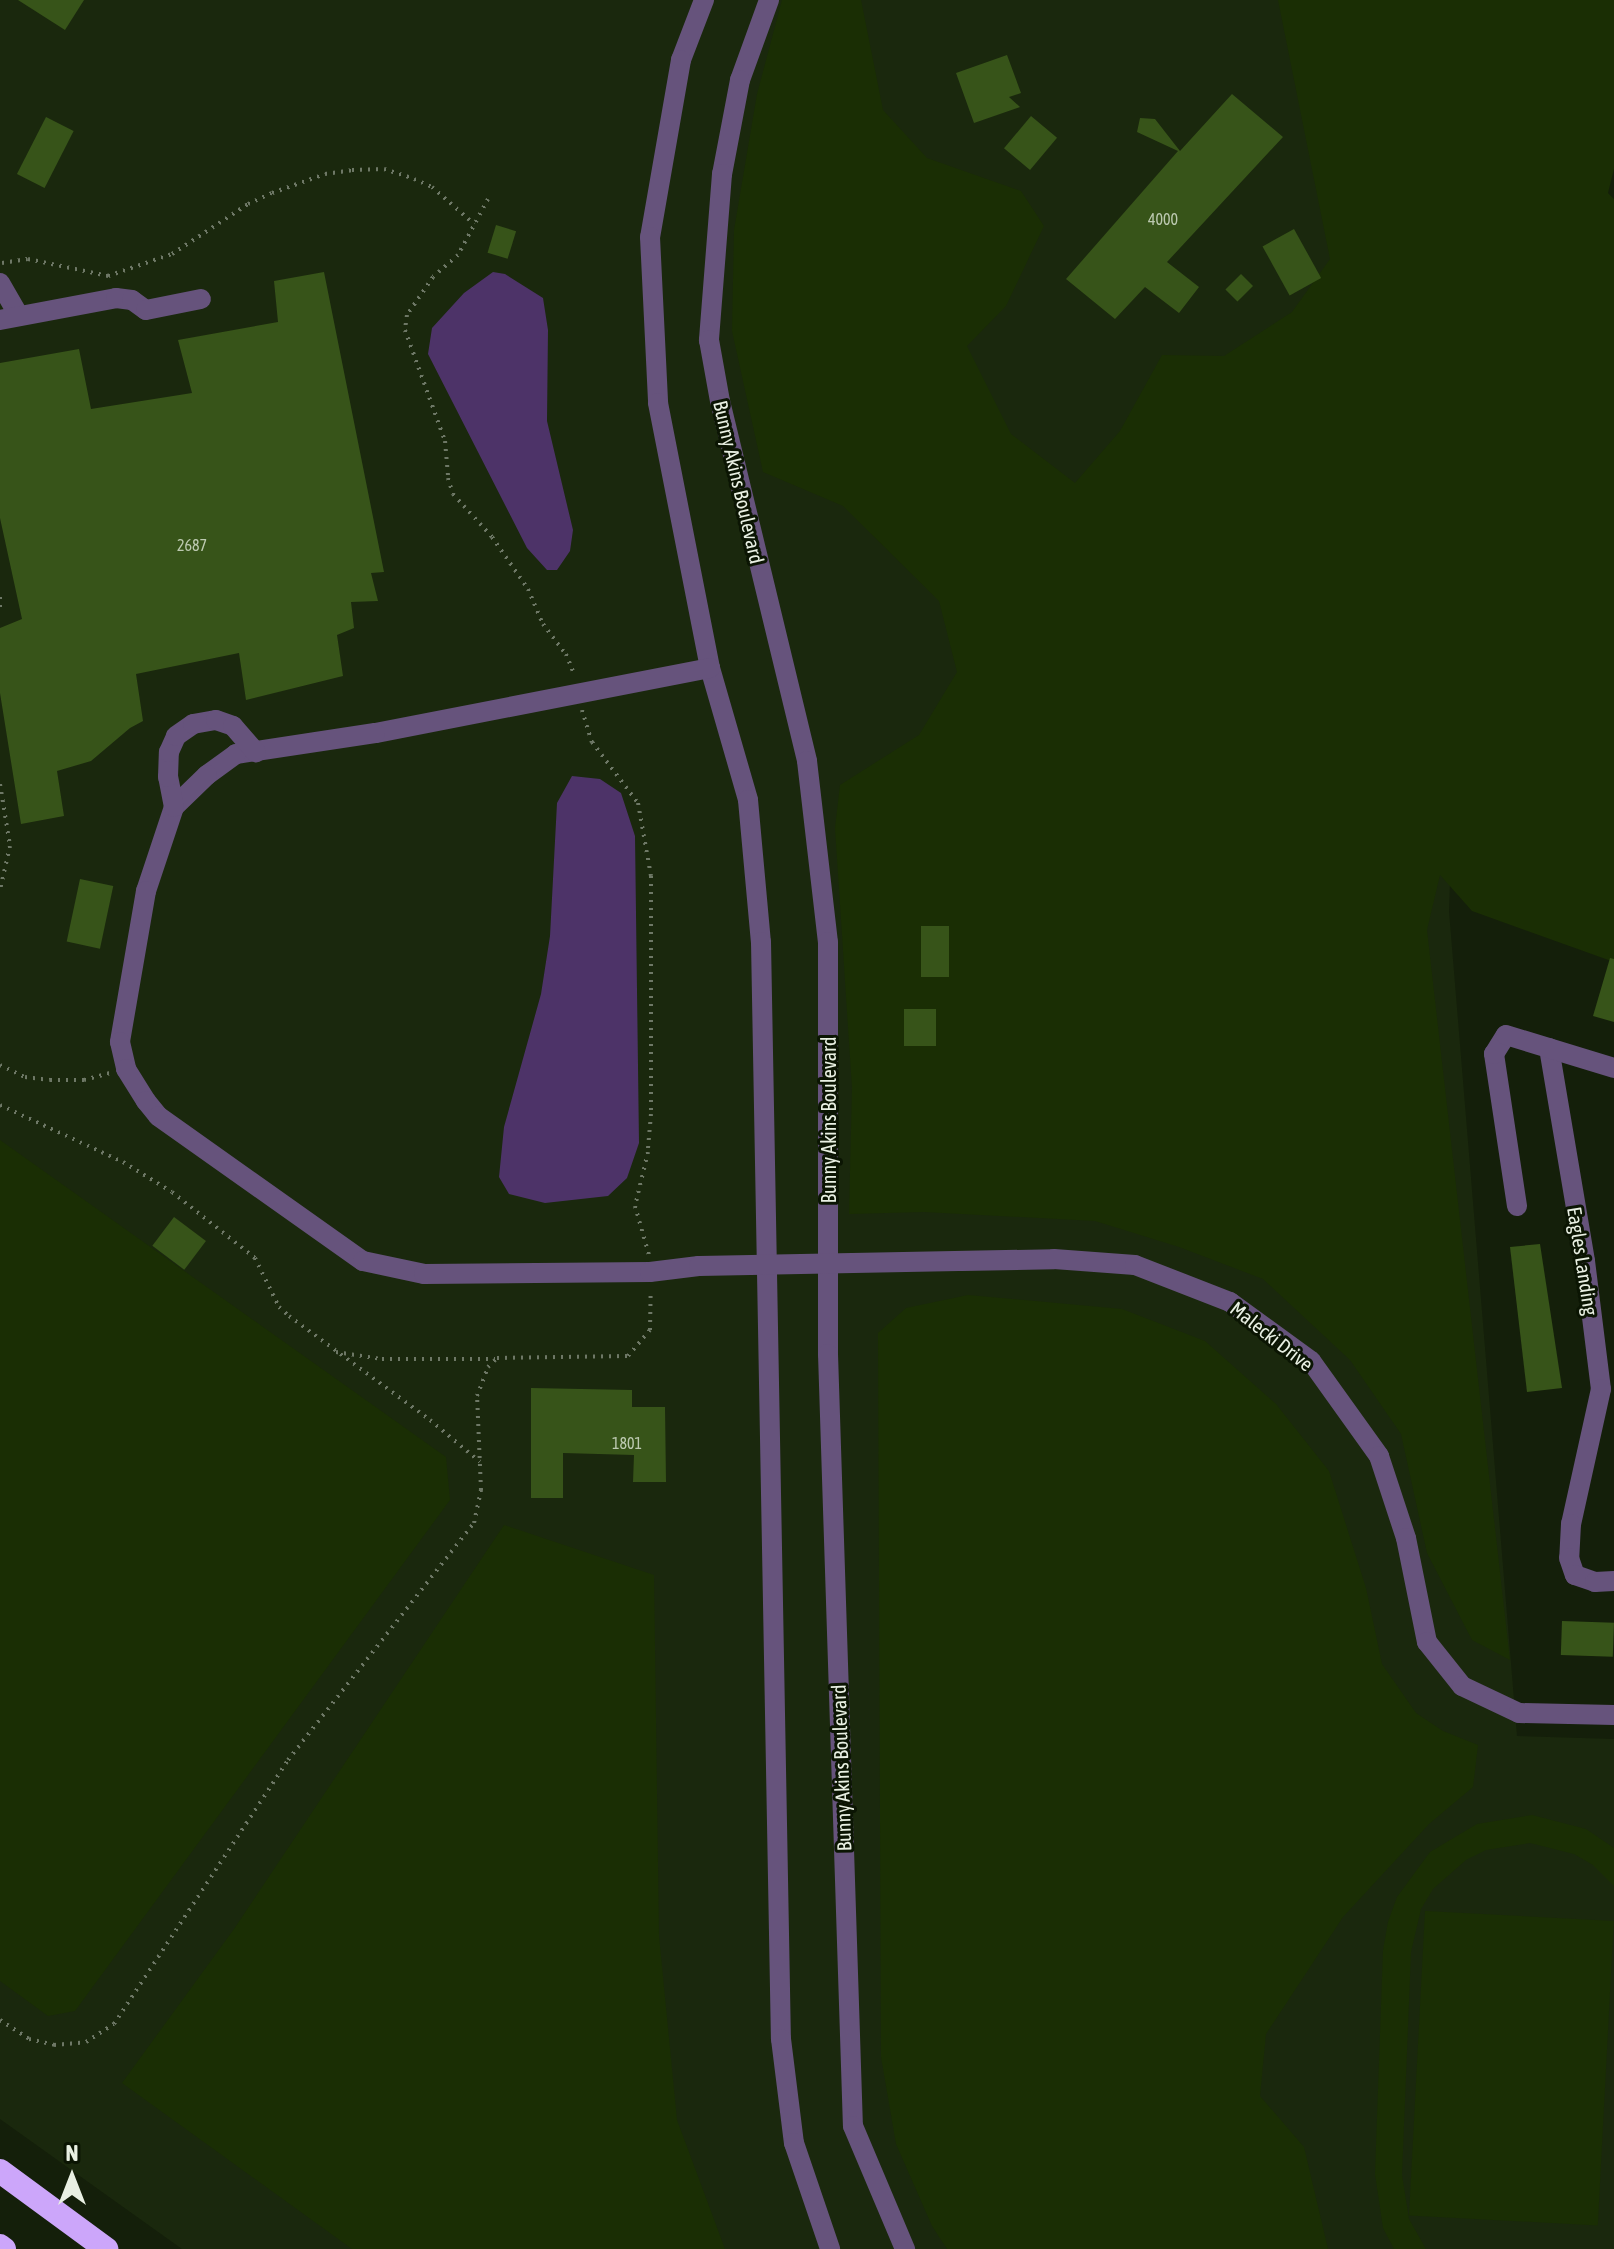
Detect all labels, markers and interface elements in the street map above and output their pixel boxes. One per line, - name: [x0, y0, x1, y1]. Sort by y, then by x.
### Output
- house number: 4000: [1148, 209, 1178, 229]
- street label: Bunny Akins Boulevard: [709, 398, 769, 566]
- house number: 2687: [177, 535, 207, 555]
- street label: Bunny Akins Boulevard: [816, 1037, 840, 1203]
- street label: Eagles Landing: [1563, 1205, 1603, 1317]
- street label: Malecki Drive: [1226, 1296, 1318, 1376]
- house number: 1801: [612, 1433, 642, 1453]
- street label: Bunny Akins Boulevard: [826, 1684, 856, 1852]
- north arrow: [32, 2137, 112, 2217]
- text: N: [66, 2140, 78, 2166]

